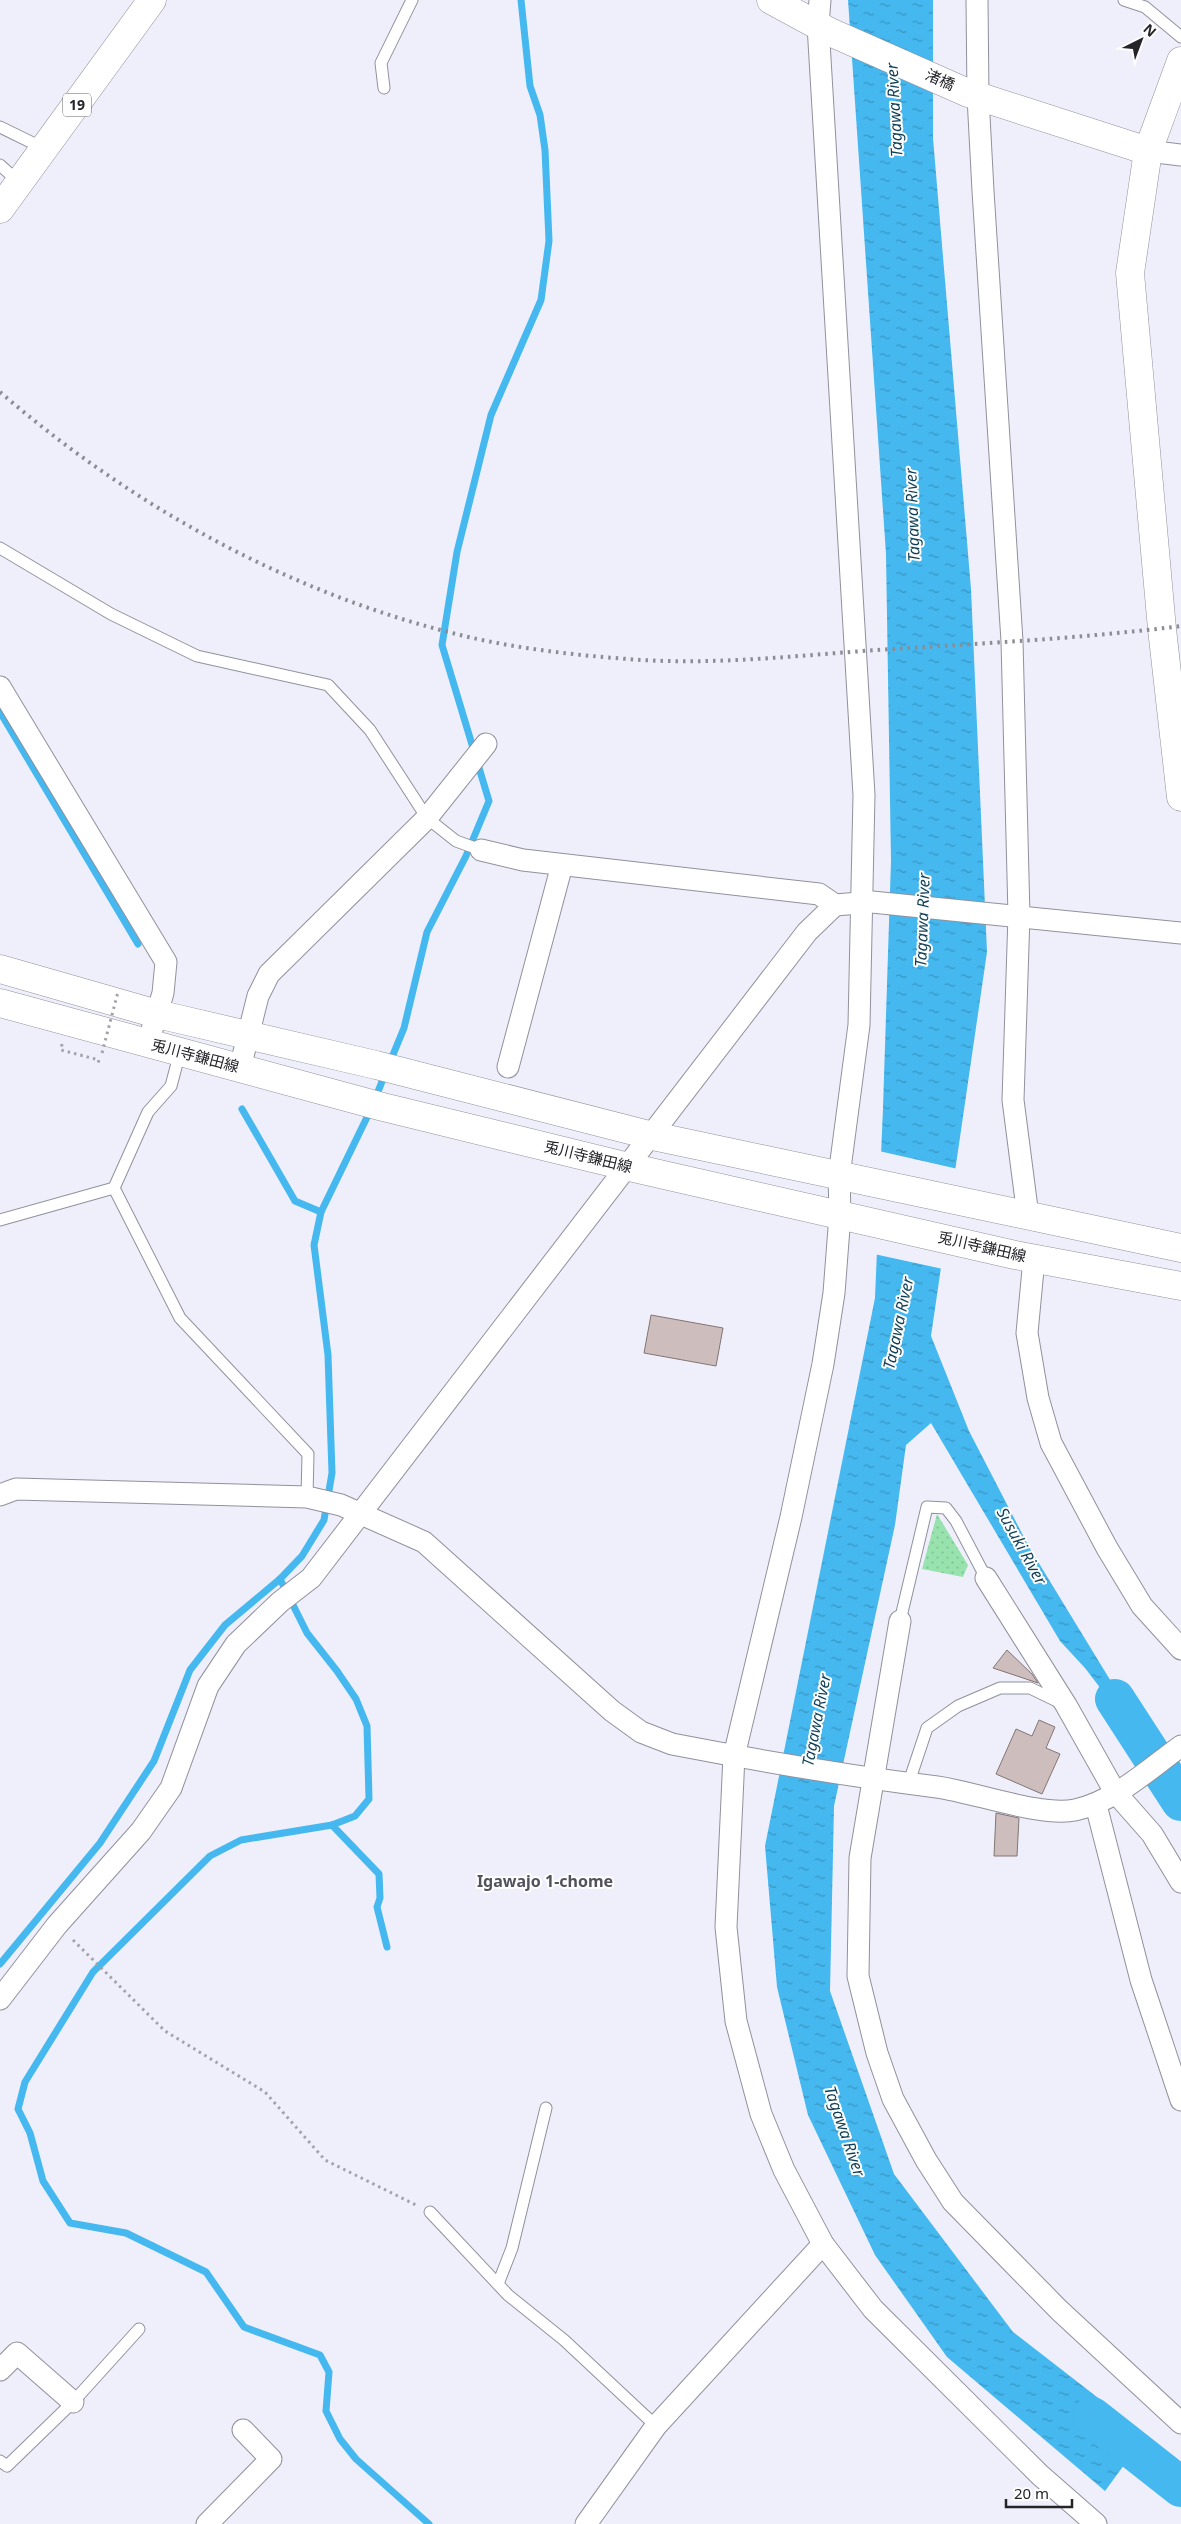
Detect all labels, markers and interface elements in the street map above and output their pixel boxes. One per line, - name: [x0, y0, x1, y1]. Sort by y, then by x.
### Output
- north arrow: [1116, 15, 1166, 65]
- text: N: [1139, 19, 1161, 41]
- water label: Tagawa River: [881, 62, 907, 158]
- street label: 渚橋: [923, 64, 958, 94]
- road number: 19: [63, 94, 91, 116]
- water label: Tagawa River: [899, 467, 925, 562]
- water label: Tagawa River: [909, 872, 935, 967]
- street label: 兎川寺鎌田線: [149, 1034, 241, 1076]
- street label: 兎川寺鎌田線: [542, 1135, 634, 1177]
- street label: 兎川寺鎌田線: [936, 1226, 1028, 1266]
- water label: Tagawa River: [877, 1274, 919, 1371]
- water label: Susuki River: [992, 1504, 1052, 1589]
- water label: Tagawa River: [796, 1671, 836, 1768]
- district label: Igawajo 1-chome: [477, 1870, 613, 1892]
- water label: Tagawa River: [819, 2083, 871, 2180]
- scale bar: [1006, 2476, 1072, 2508]
- text: 20 m: [1014, 2483, 1049, 2503]

